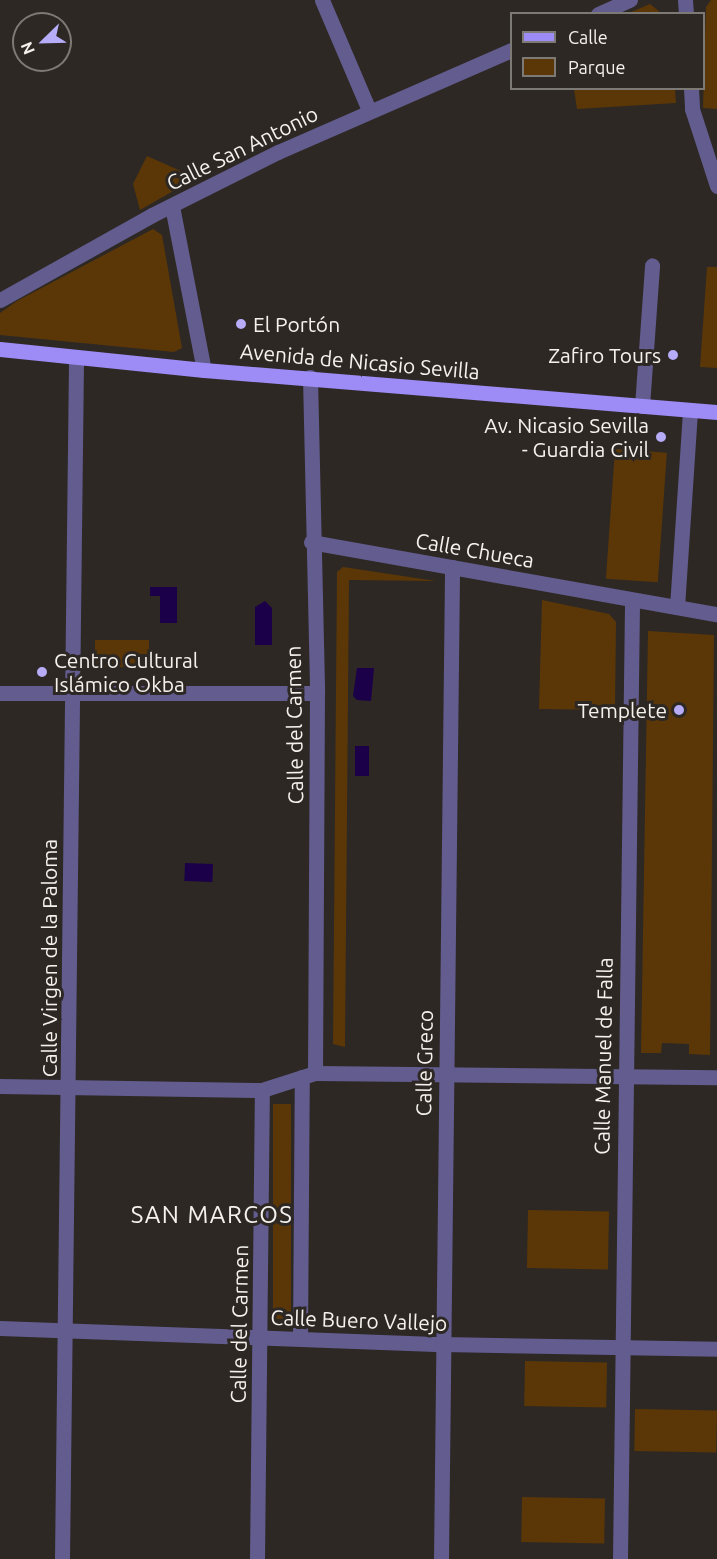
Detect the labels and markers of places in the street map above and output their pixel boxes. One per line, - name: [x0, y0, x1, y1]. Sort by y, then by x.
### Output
- place label: El Portón: [253, 311, 340, 337]
- marker: El Portón: [234, 317, 248, 331]
- place label: Zafiro Tours: [548, 342, 661, 368]
- marker: Zafiro Tours: [666, 348, 680, 362]
- place label: Av. Nicasio Sevilla - Guardia Civil: [484, 412, 649, 462]
- marker: Av. Nicasio Sevilla - Guardia Civil: [654, 430, 668, 444]
- place label: Centro Cultural Islámico Okba: [54, 647, 198, 697]
- marker: Centro Cultural Islámico Okba: [35, 665, 49, 679]
- place label: Templete: [577, 697, 667, 723]
- marker: Templete: [672, 703, 686, 717]

